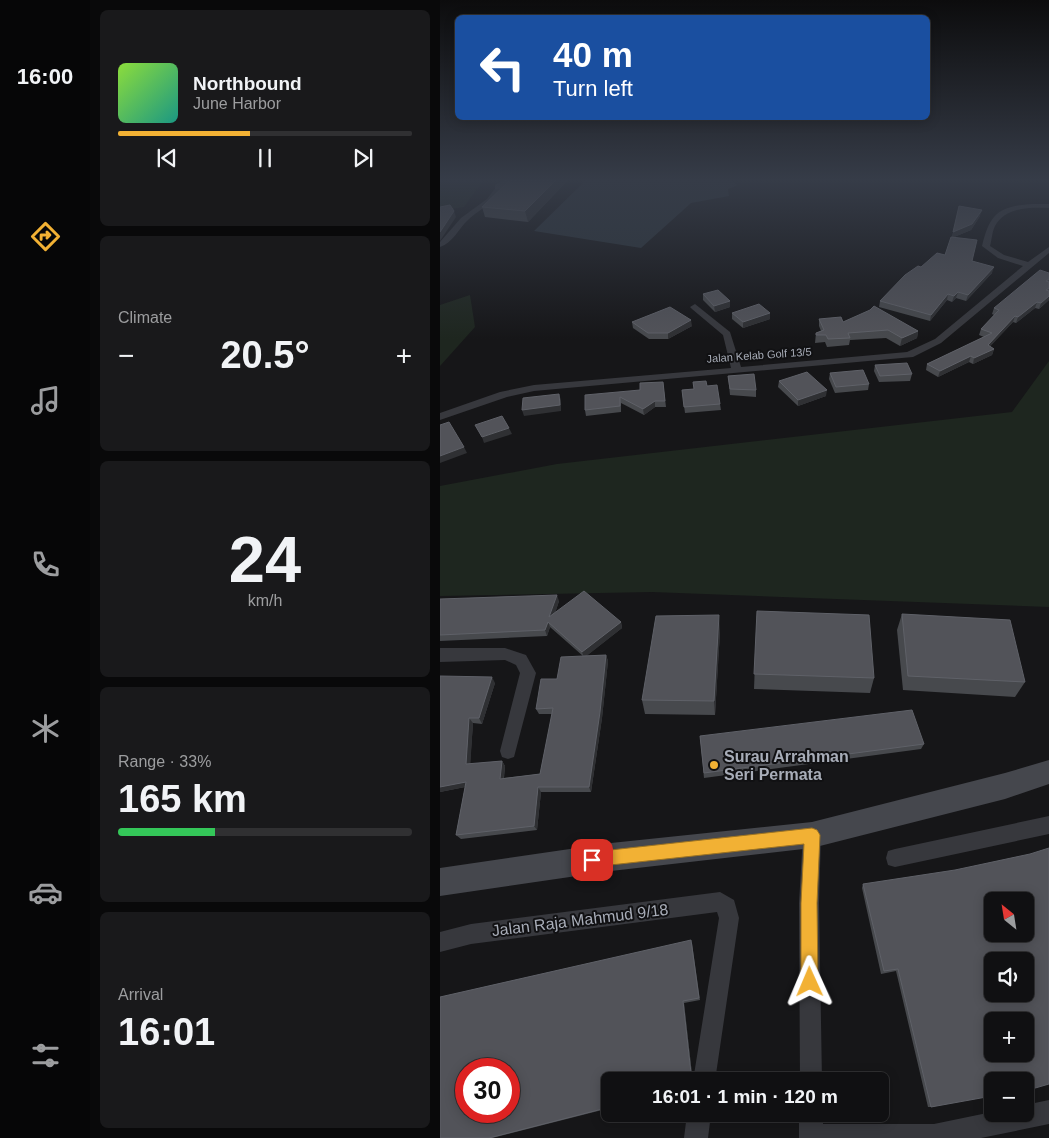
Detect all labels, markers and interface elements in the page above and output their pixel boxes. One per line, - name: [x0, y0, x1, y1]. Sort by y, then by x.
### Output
- icon: left: [470, 35, 535, 100]
- text: 40 m: [553, 35, 633, 74]
- text: 16:00: [17, 64, 73, 89]
- text: Northbound: [193, 73, 302, 94]
- text: Turn left: [553, 76, 633, 101]
- text: June Harbor: [193, 95, 281, 112]
- icon: previous: [153, 144, 181, 172]
- icon: pause: [251, 144, 279, 172]
- icon: next: [349, 144, 377, 172]
- icon: directions: [28, 219, 63, 254]
- text: Climate: [118, 309, 172, 326]
- text: 20.5°: [220, 334, 310, 376]
- text: −: [118, 340, 134, 371]
- text: +: [396, 340, 412, 371]
- street label: Jalan Kelab Golf 13/5: [706, 345, 812, 365]
- icon: music: [28, 383, 63, 418]
- text: 24: [229, 523, 301, 596]
- icon: phone: [28, 547, 63, 582]
- text: km/h: [248, 592, 282, 609]
- icon: climate: [28, 711, 63, 746]
- place label: Surau Arrahman Seri Permata: [724, 748, 849, 783]
- text: Range · 33%: [118, 753, 211, 770]
- marker: Surau Arrahman Seri Permata: [708, 759, 720, 771]
- text: 165 km: [118, 778, 247, 820]
- pin: [571, 839, 613, 881]
- icon: arrive: [578, 846, 606, 874]
- icon: car: [28, 875, 63, 910]
- north arrow: [984, 892, 1034, 942]
- map controls: [984, 892, 1034, 1122]
- street label: Jalan Raja Mahmud 9/18: [491, 901, 669, 939]
- button: sound: [984, 952, 1034, 1002]
- position arrow: [783, 955, 835, 1007]
- text: Arrival: [118, 986, 163, 1003]
- text: 16:01: [118, 1011, 215, 1053]
- button: +: [984, 1012, 1034, 1062]
- icon: filters: [28, 1038, 63, 1073]
- speed limit sign: 30: [455, 1058, 520, 1123]
- button: −: [984, 1072, 1034, 1122]
- text: 16:01 · 1 min · 120 m: [652, 1086, 838, 1107]

